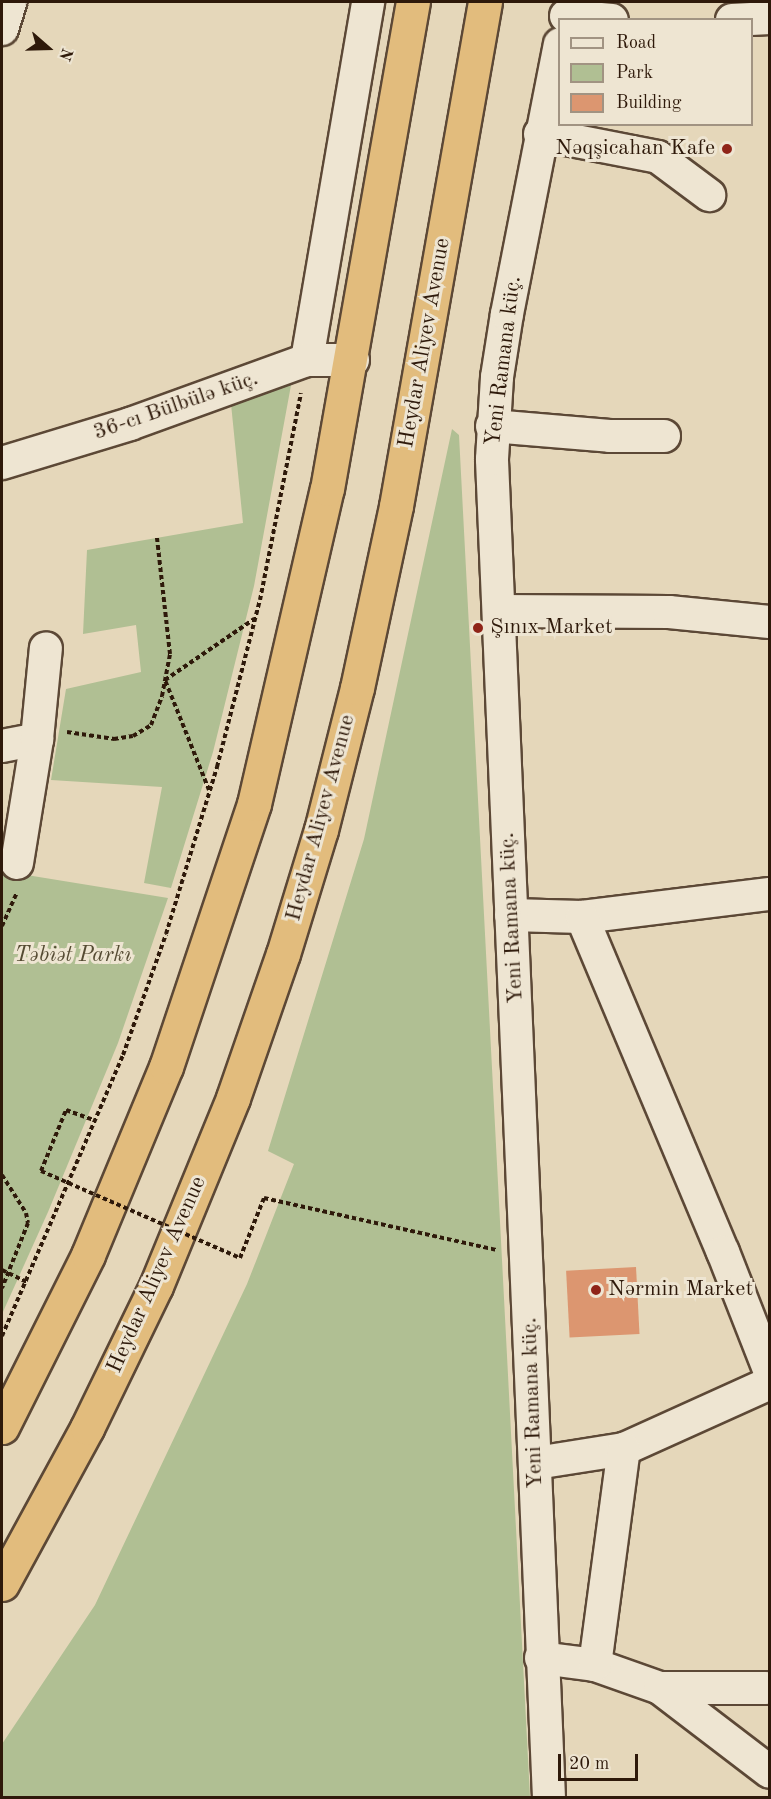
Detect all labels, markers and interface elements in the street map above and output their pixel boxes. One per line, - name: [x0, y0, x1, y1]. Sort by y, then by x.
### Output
- north arrow: [18, 18, 78, 78]
- legend: [558, 18, 753, 126]
- text: Road: [616, 34, 656, 52]
- text: N: [55, 46, 75, 63]
- text: Park: [616, 64, 653, 82]
- text: Building: [616, 94, 681, 112]
- place label: Nəqşicahan Kafe: [555, 136, 715, 162]
- marker: Nəqşicahan Kafe: [720, 142, 734, 156]
- street label: Heydar Aliyev Avenue: [394, 236, 456, 450]
- street label: Yeni Ramana küç.: [480, 274, 528, 448]
- street label: 36-cı Bülbülə küç.: [90, 365, 262, 447]
- place label: Şınıx Market: [490, 615, 613, 641]
- marker: Şınıx Market: [471, 621, 485, 635]
- street label: Heydar Aliyev Avenue: [281, 712, 361, 924]
- street label: Yeni Ramana küç.: [494, 832, 530, 1004]
- park label: Təbiət Parkı: [14, 943, 132, 969]
- street label: Heydar Aliyev Avenue: [102, 1172, 212, 1378]
- place label: Nərmin Market: [608, 1277, 753, 1303]
- marker: Nərmin Market: [589, 1283, 603, 1297]
- street label: Yeni Ramana küç.: [517, 1317, 549, 1489]
- scale bar: [561, 1742, 640, 1780]
- text: 20 m: [569, 1755, 609, 1773]

